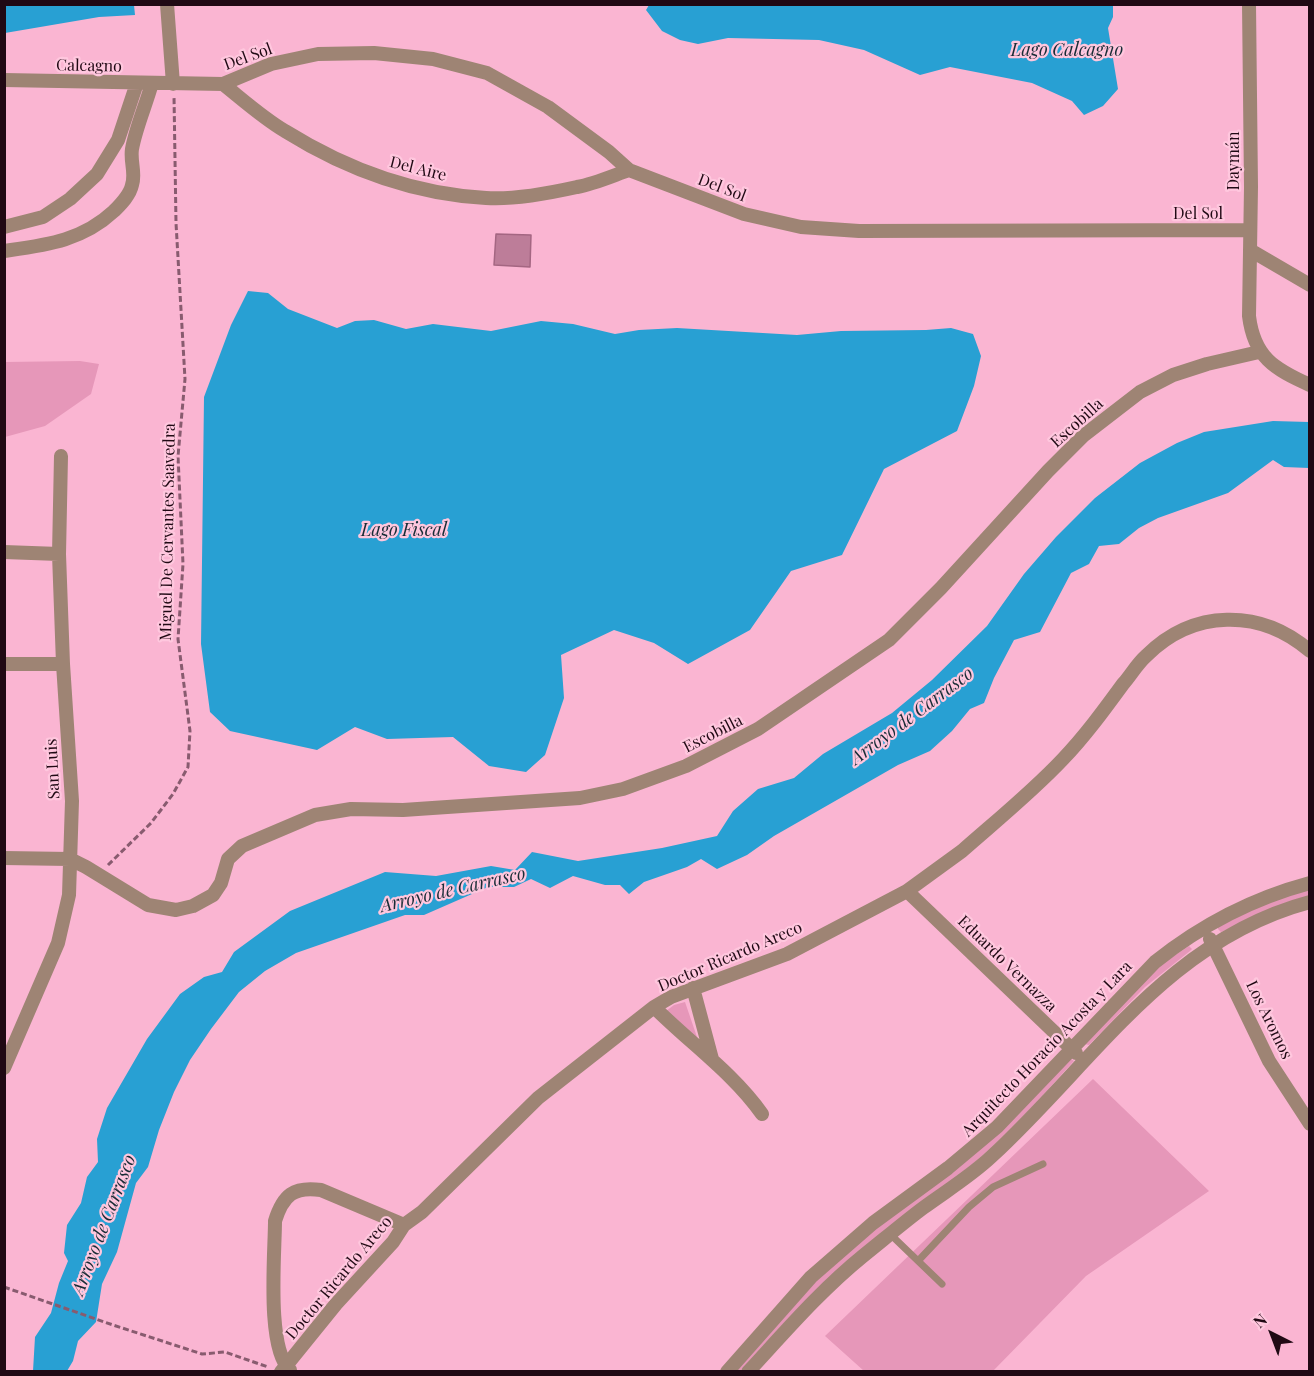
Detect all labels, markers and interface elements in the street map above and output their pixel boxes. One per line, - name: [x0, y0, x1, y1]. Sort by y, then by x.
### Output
- street label: Del Sol: [221, 39, 275, 75]
- water label: Lago Calcagno: [1011, 39, 1123, 61]
- street label: Calcagno: [56, 56, 122, 76]
- street label: Daymán: [1224, 131, 1244, 191]
- street label: Del Aire: [388, 153, 448, 185]
- street label: Del Sol: [695, 170, 749, 206]
- street label: Del Sol: [1173, 204, 1223, 224]
- street label: Escobilla: [1047, 394, 1107, 452]
- street label: Miguel De Cervantes Saavedra: [157, 423, 179, 641]
- water label: Lago Fiscal: [361, 519, 447, 541]
- water label: Arroyo de Carrasco: [846, 663, 978, 769]
- street label: Escobilla: [680, 711, 746, 757]
- street label: San Luis: [42, 738, 64, 800]
- water label: Arroyo de Carrasco: [378, 863, 528, 917]
- street label: Eduardo Vernazza: [953, 912, 1061, 1016]
- street label: Doctor Ricardo Areco: [655, 918, 805, 996]
- street label: Arquitecto Horacio Acosta y Lara: [958, 957, 1136, 1141]
- street label: Los Aromos: [1242, 978, 1296, 1062]
- water label: Arroyo de Carrasco: [67, 1152, 141, 1298]
- street label: Doctor Ricardo Areco: [282, 1213, 396, 1343]
- north arrow: [1242, 1304, 1302, 1364]
- text: N: [1248, 1309, 1271, 1332]

